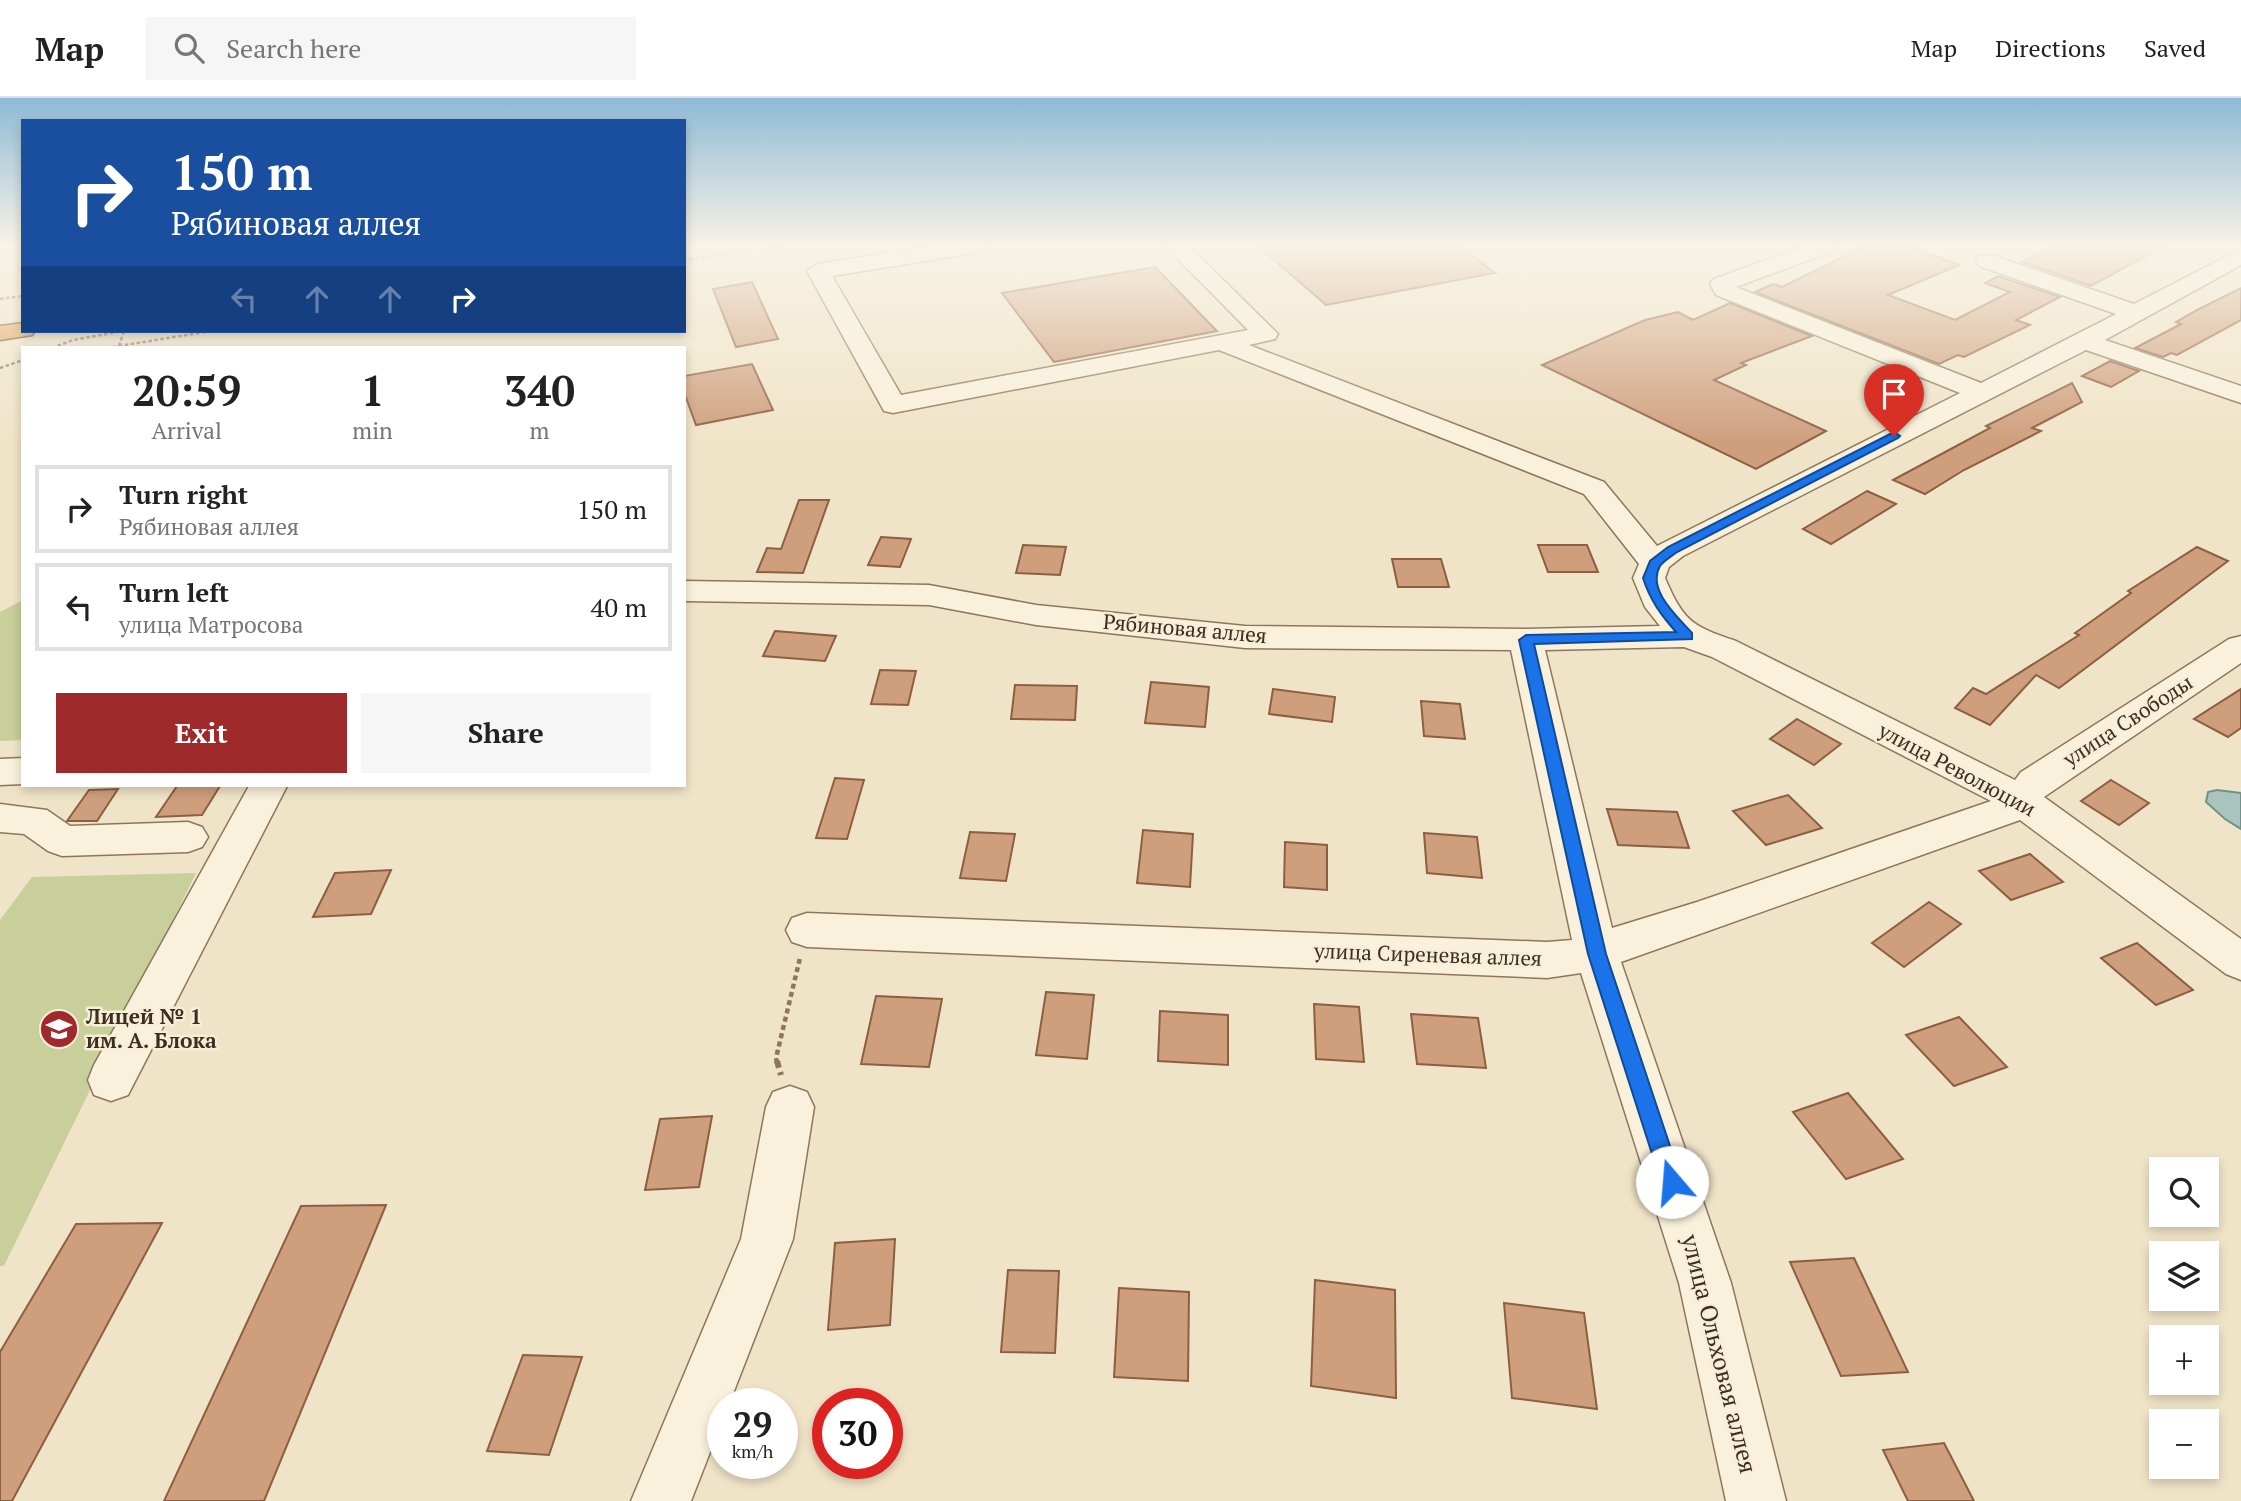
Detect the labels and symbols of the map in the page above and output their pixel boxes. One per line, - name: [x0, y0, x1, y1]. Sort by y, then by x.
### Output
- pin: [1864, 364, 1924, 436]
- street label: Рябиновая аллея: [1102, 607, 1268, 649]
- street label: улица Свободы: [2056, 668, 2198, 773]
- street label: улица Революции: [1873, 715, 2041, 822]
- street label: улица Сиреневая аллея: [1313, 936, 1542, 972]
- place label: Лицей № 1 им. А. Блока: [85, 1002, 217, 1054]
- school or university icon: Лицей № 1 им. А. Блока: [38, 1008, 80, 1050]
- position arrow: [1635, 1145, 1709, 1219]
- street label: улица Ольховая аллея: [1675, 1230, 1765, 1476]
- speed limit sign: 30: [812, 1388, 903, 1479]

